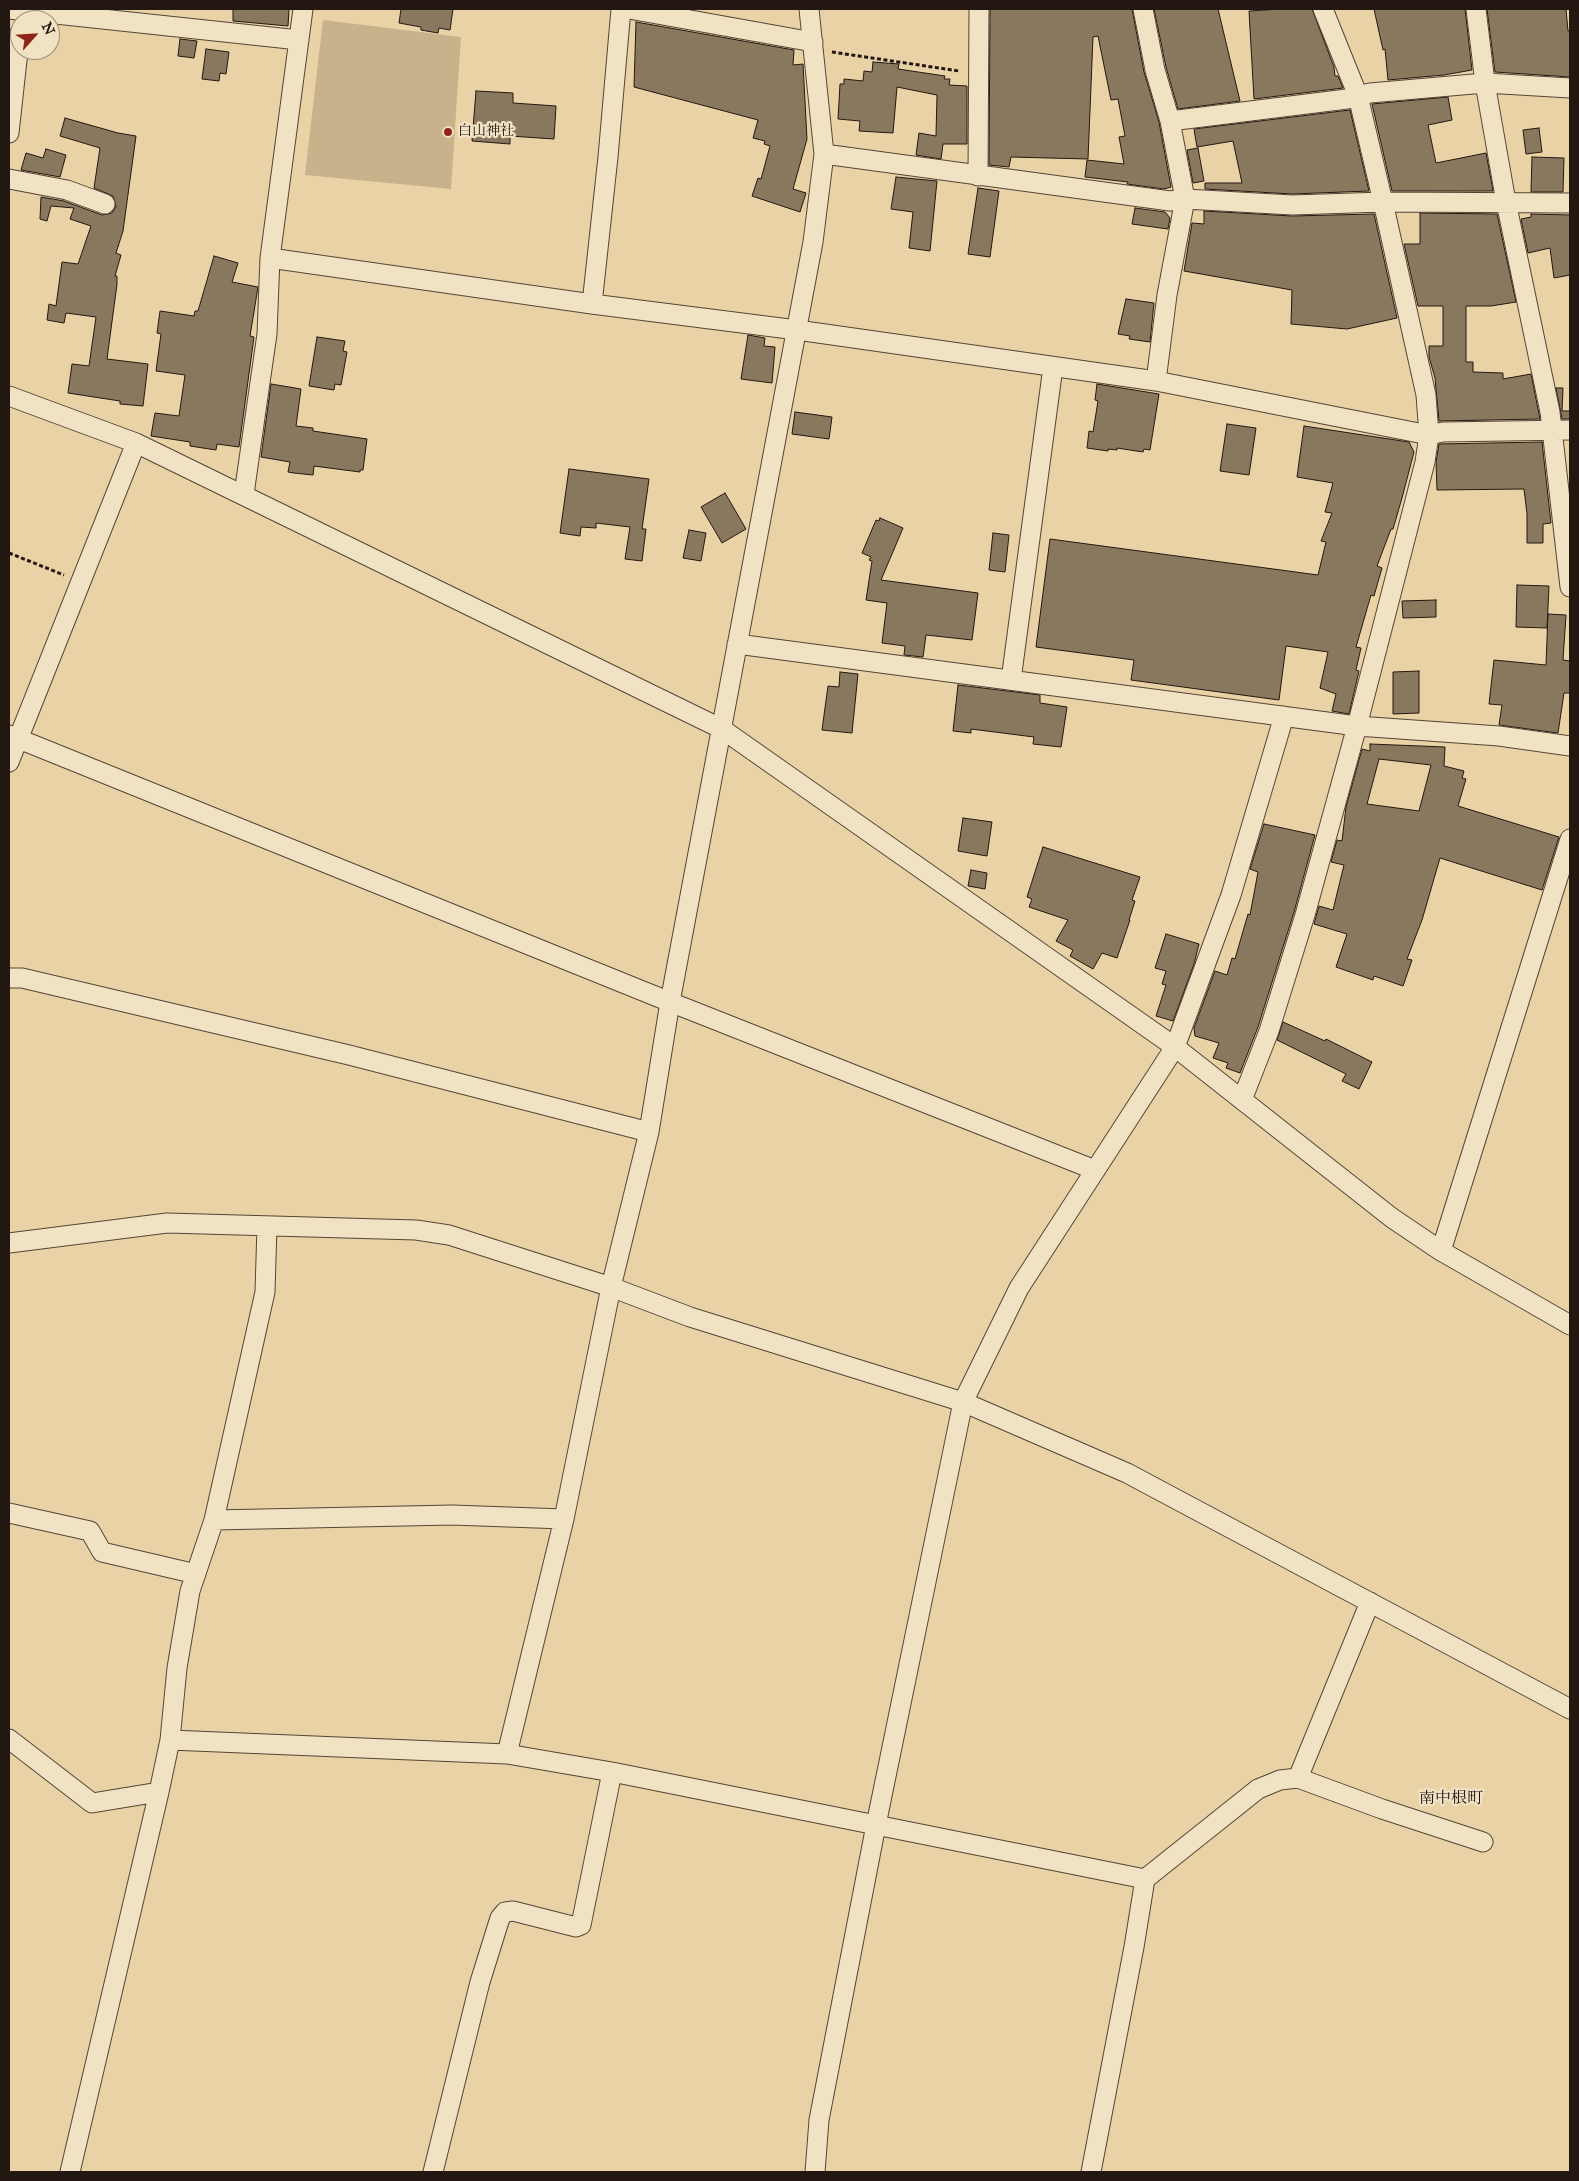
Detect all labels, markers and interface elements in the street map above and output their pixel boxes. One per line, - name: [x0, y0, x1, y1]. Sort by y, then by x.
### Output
- north arrow: [10, 10, 60, 60]
- text: N: [38, 20, 58, 38]
- place label: 白山神社: [458, 124, 514, 140]
- marker: 白山神社: [442, 126, 454, 138]
- district label: 南中根町: [1419, 1789, 1483, 1809]

